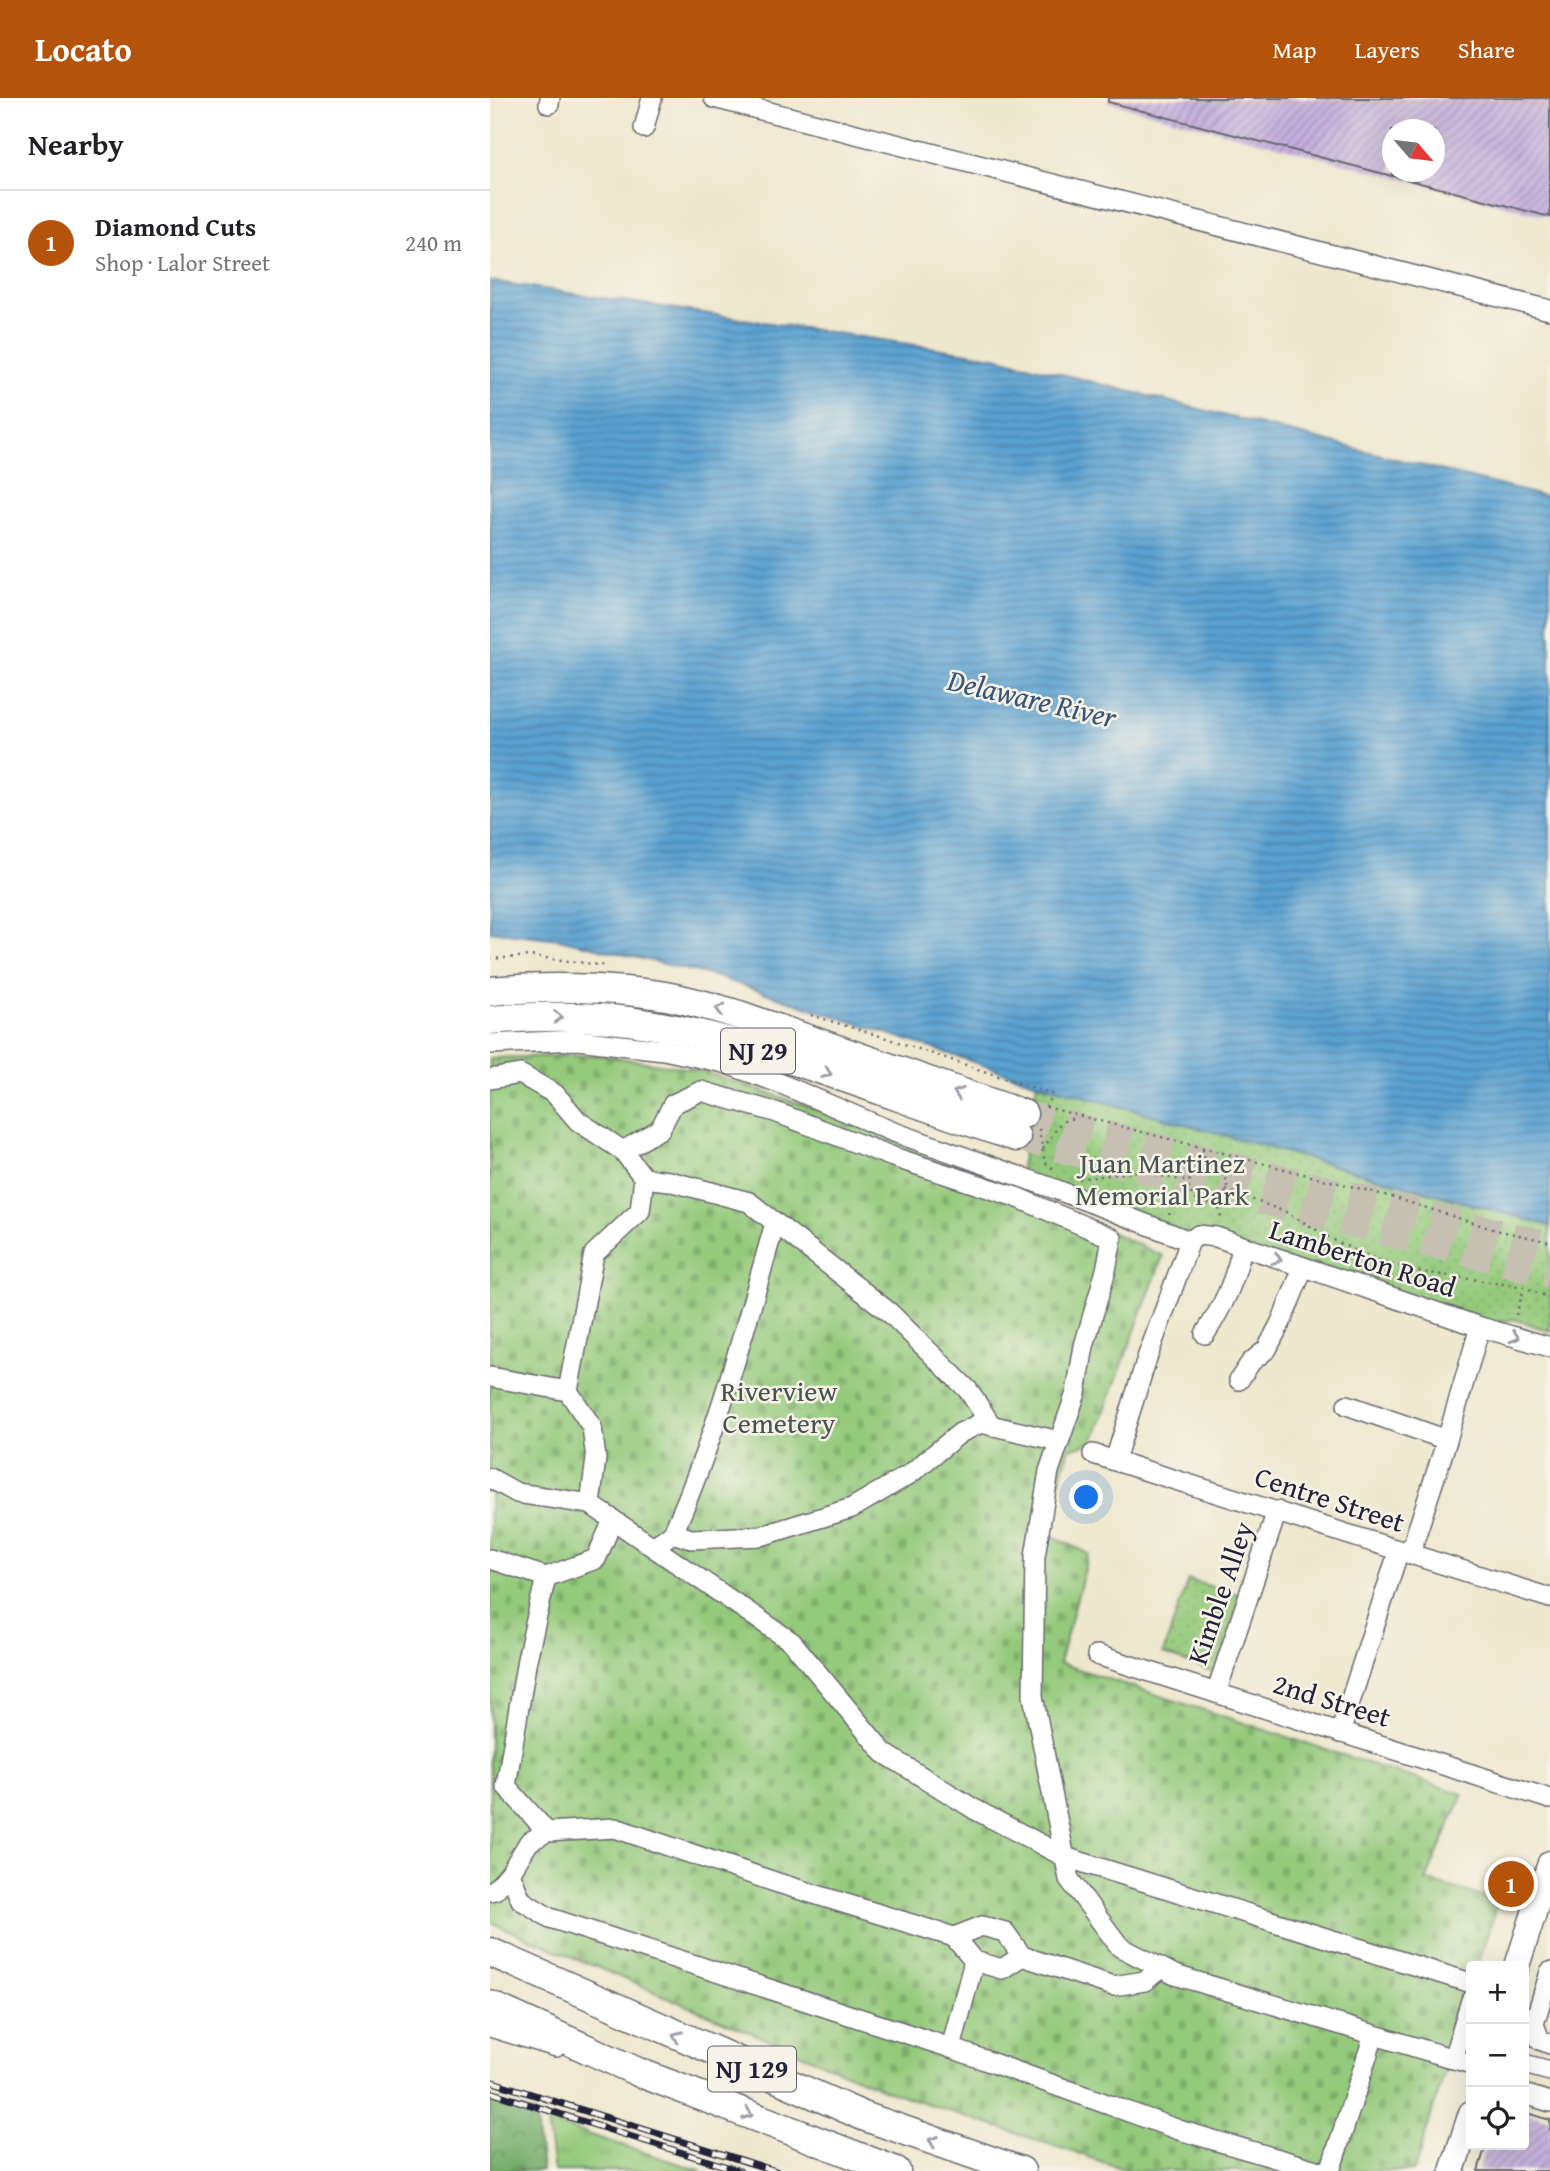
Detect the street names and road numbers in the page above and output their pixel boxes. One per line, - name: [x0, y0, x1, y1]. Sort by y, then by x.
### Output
- road number: NJ 29: [721, 1028, 795, 1074]
- street label: Lamberton Road: [1265, 1208, 1462, 1307]
- street label: Centre Street: [1250, 1455, 1410, 1542]
- street label: Kimble Alley: [1176, 1516, 1263, 1670]
- street label: 2nd Street: [1268, 1662, 1396, 1737]
- road number: NJ 129: [708, 2046, 796, 2092]

